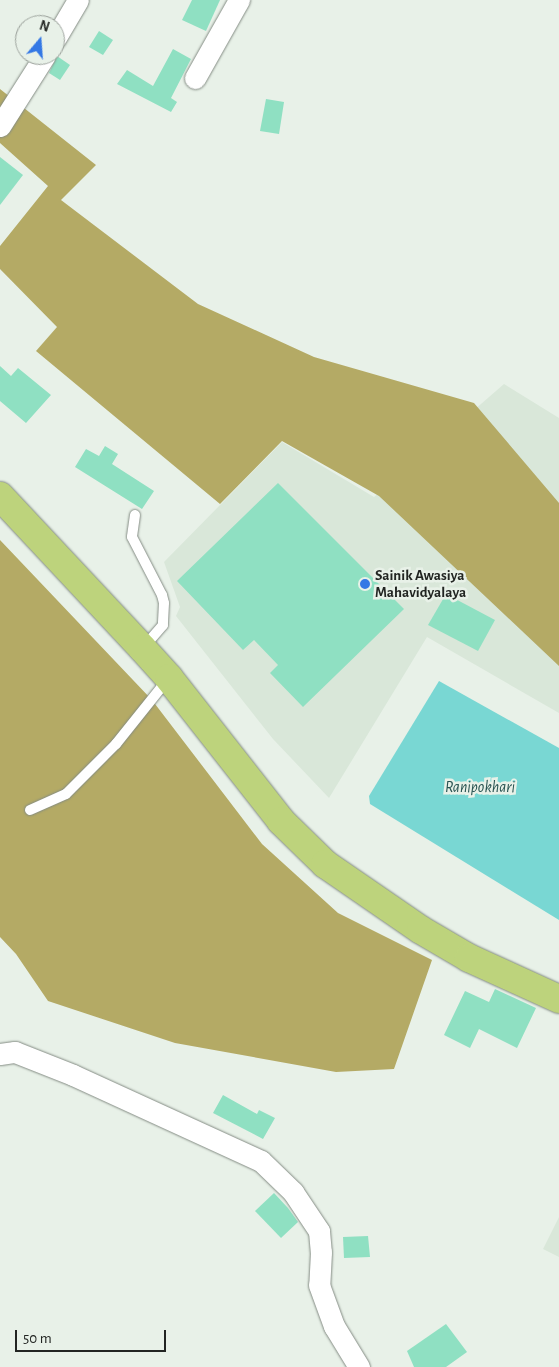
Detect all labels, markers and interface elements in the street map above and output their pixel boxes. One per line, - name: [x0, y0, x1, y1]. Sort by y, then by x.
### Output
- north arrow: [15, 15, 65, 65]
- text: N: [38, 19, 51, 35]
- place label: Sainik Awasiya Mahavidyalaya: [375, 566, 466, 601]
- marker: Sainik Awasiya Mahavidyalaya: [359, 578, 371, 590]
- water label: Ranipokhari: [445, 777, 515, 797]
- scale bar: [18, 1320, 169, 1352]
- text: 50 m: [23, 1331, 52, 1346]

